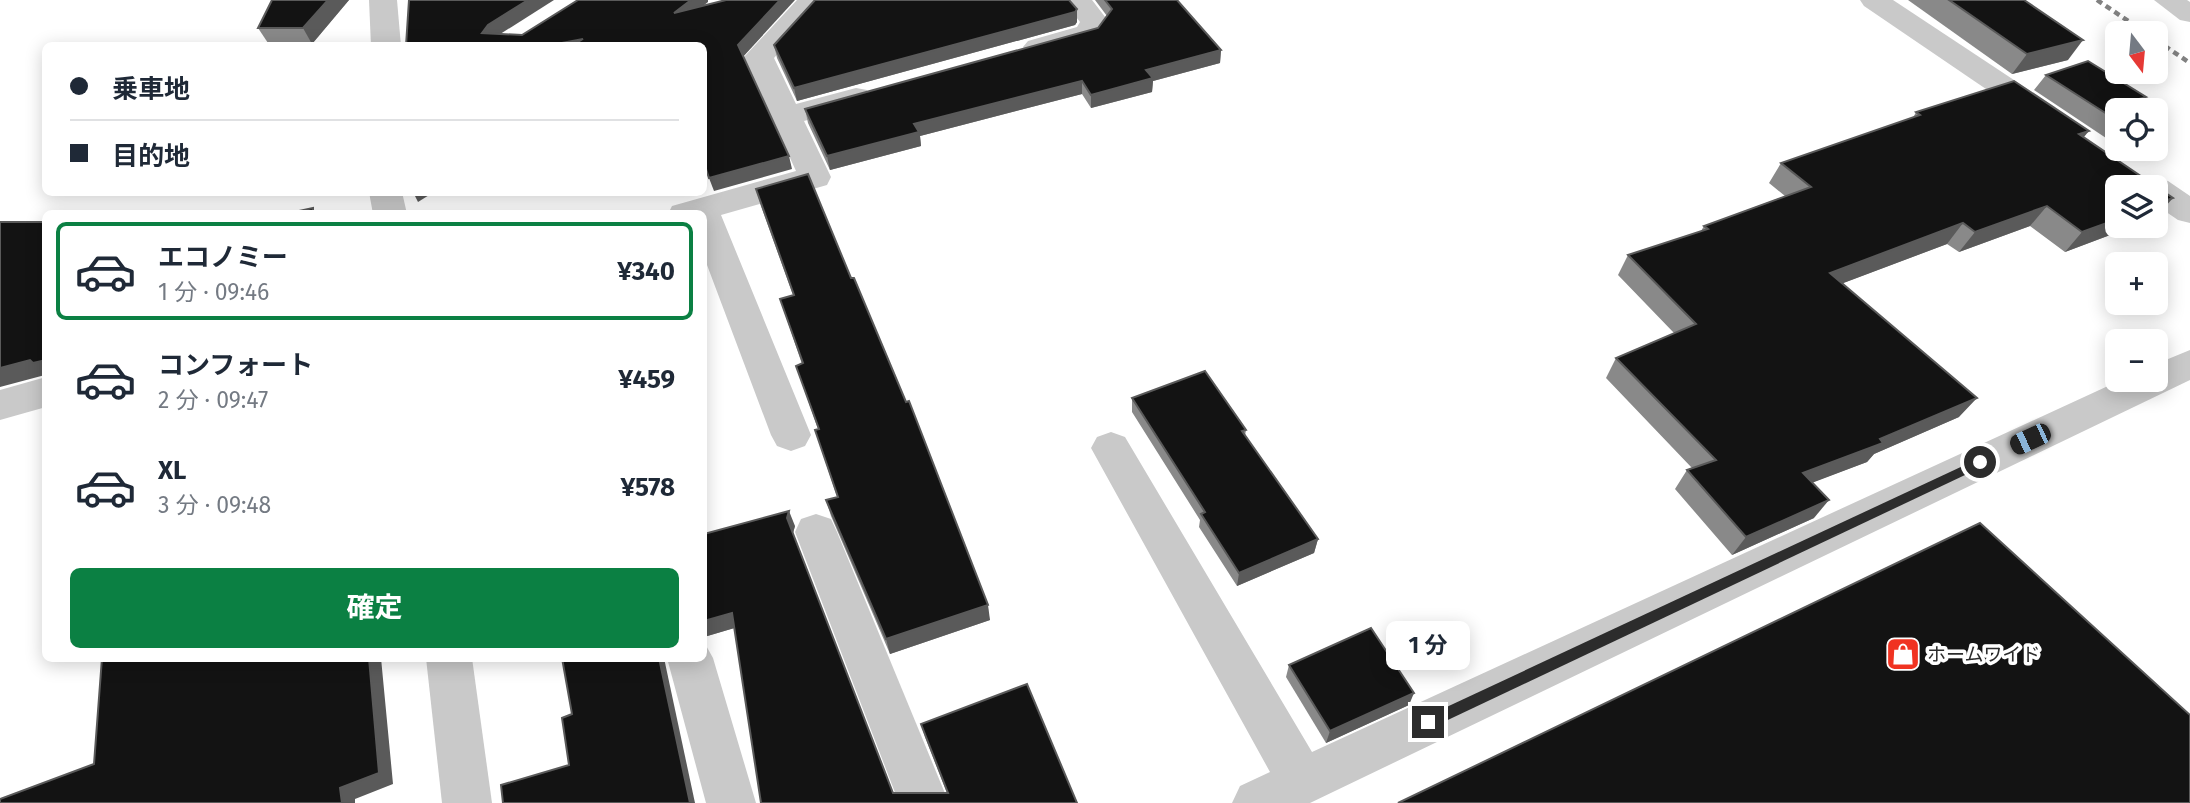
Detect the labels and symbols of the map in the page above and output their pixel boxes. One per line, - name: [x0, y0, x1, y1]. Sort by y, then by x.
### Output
- north arrow: [2105, 21, 2168, 84]
- car: [2007, 421, 2054, 457]
- route start: [1964, 446, 1996, 478]
- callout: 1 分: [1386, 620, 1470, 670]
- shop icon: ホームワイド: [1884, 635, 1922, 673]
- place label: ホームワイド: [1927, 643, 2040, 666]
- route end: [1412, 706, 1444, 738]

